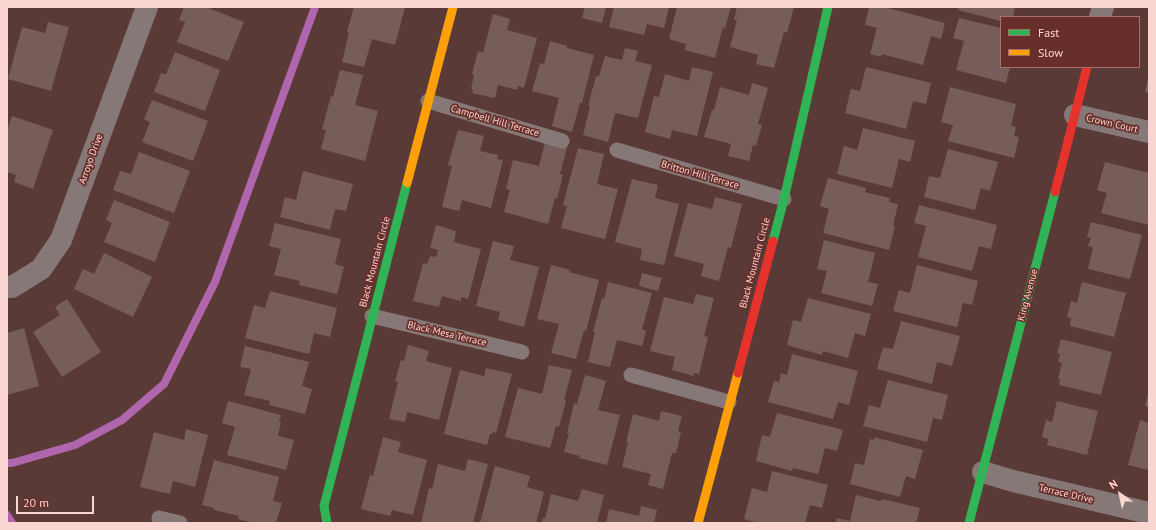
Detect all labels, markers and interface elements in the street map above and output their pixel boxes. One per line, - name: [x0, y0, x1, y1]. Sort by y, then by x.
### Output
- legend: [1000, 16, 1140, 68]
- text: Fast: [1038, 25, 1059, 40]
- text: Slow: [1038, 45, 1063, 60]
- street label: Campbell Hill Terrace: [449, 103, 541, 139]
- street label: Crown Court: [1085, 112, 1139, 136]
- street label: Arroyo Drive: [76, 132, 106, 186]
- street label: Britton Hill Terrace: [660, 158, 740, 192]
- street label: Black Mountain Circle: [357, 215, 393, 309]
- street label: Black Mountain Circle: [737, 216, 773, 310]
- street label: King Avenue: [1015, 268, 1041, 322]
- street label: Black Mesa Terrace: [406, 319, 488, 349]
- north arrow: [1100, 474, 1140, 514]
- text: N: [1106, 476, 1120, 492]
- street label: Terrace Drive: [1038, 482, 1094, 506]
- scale bar: [18, 488, 96, 514]
- text: 20 m: [23, 495, 49, 510]

